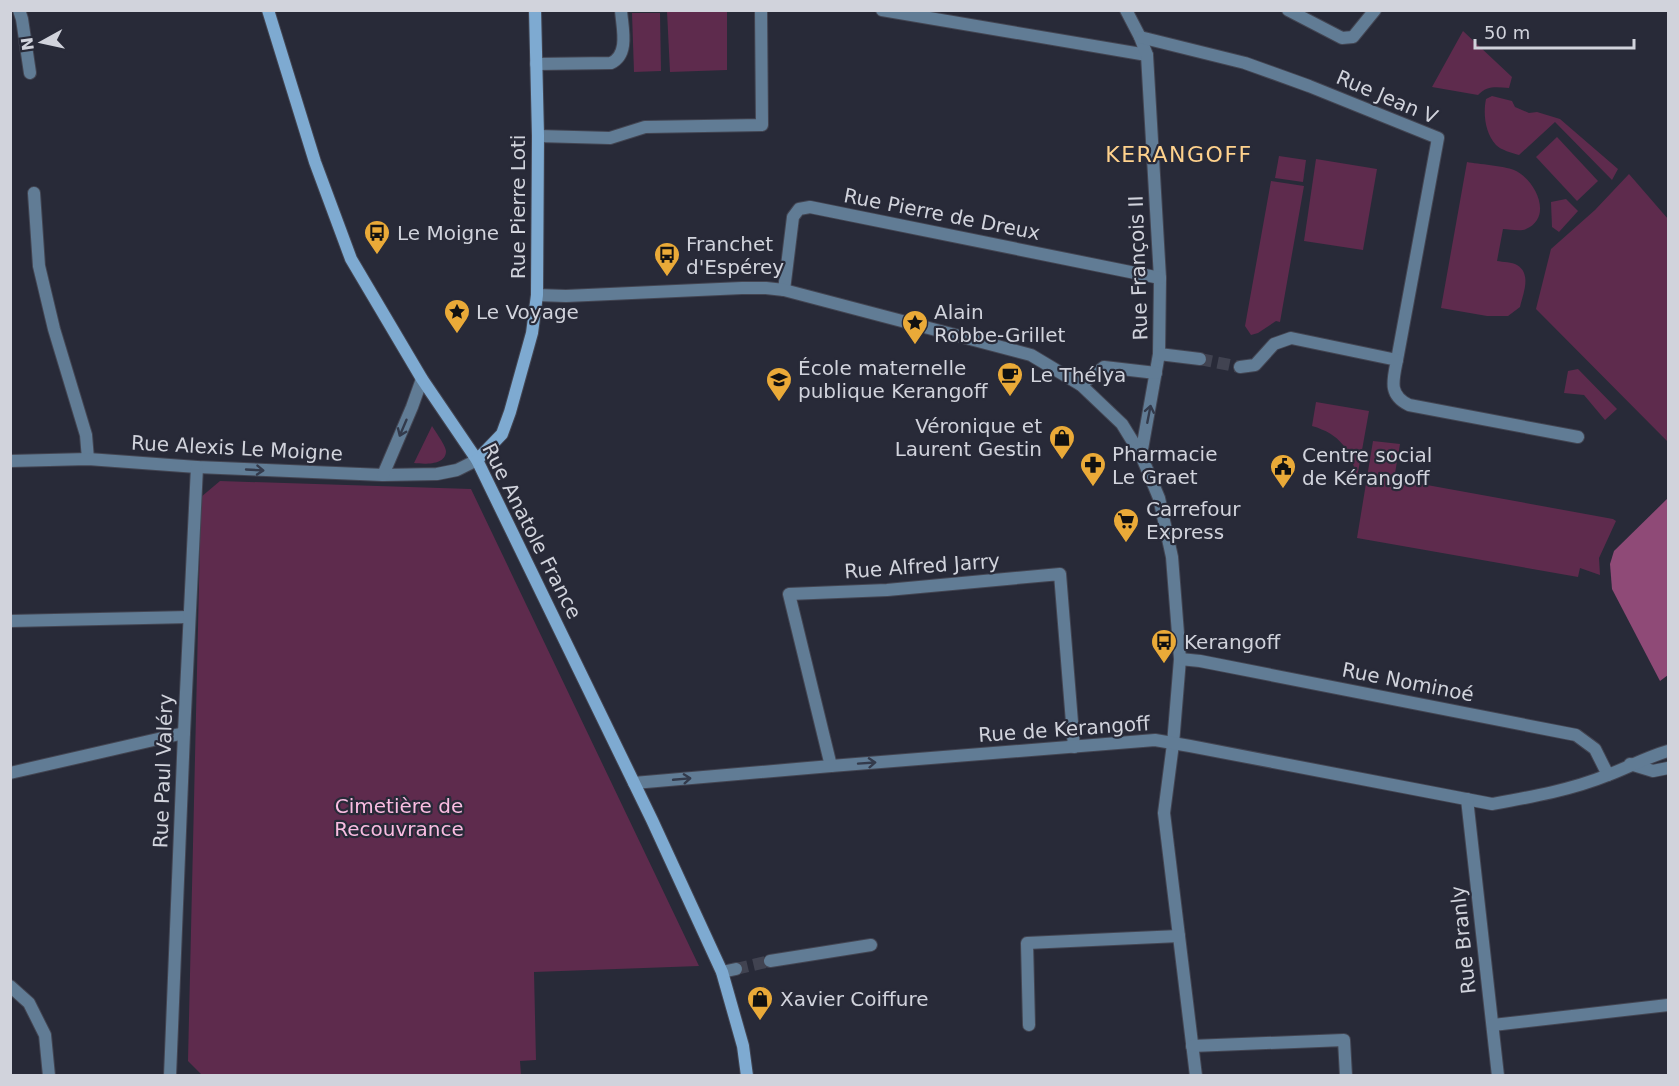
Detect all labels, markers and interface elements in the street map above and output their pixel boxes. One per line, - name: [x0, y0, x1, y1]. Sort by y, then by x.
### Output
- north arrow: [12, 12, 72, 72]
- scale bar: [1475, 12, 1634, 50]
- text: 50 m: [1484, 22, 1530, 43]
- text: N: [17, 36, 38, 52]
- street label: Rue Jean V: [1333, 65, 1441, 129]
- street label: Rue Pierre Loti: [506, 135, 530, 279]
- district label: KERANGOFF: [1105, 142, 1253, 167]
- street label: Rue Pierre de Dreux: [842, 183, 1042, 245]
- street label: Rue François II: [1123, 195, 1153, 341]
- bus stop icon: Le Moigne: [362, 218, 392, 256]
- place label: Le Moigne: [397, 221, 499, 245]
- place label: Franchet d'Espérey: [686, 232, 784, 279]
- bus stop icon: Franchet d'Espérey: [652, 240, 682, 278]
- place icon: Le Voyage: [442, 297, 472, 335]
- place label: Le Voyage: [476, 300, 579, 324]
- place label: Alain Robbe-Grillet: [934, 300, 1066, 347]
- place icon: Alain Robbe-Grillet: [900, 308, 930, 346]
- place label: École maternelle publique Kerangoff: [798, 356, 989, 403]
- cafe icon: Le Thélya: [995, 360, 1025, 398]
- place label: Le Thélya: [1030, 363, 1126, 387]
- school or university icon: École maternelle publique Kerangoff: [764, 365, 794, 403]
- one-way arrow: [1143, 405, 1154, 424]
- place label: Véronique et Laurent Gestin: [895, 414, 1042, 461]
- one-way arrow: [397, 418, 409, 436]
- shop icon: Véronique et Laurent Gestin: [1047, 423, 1077, 461]
- street label: Rue Alexis Le Moigne: [131, 430, 343, 466]
- street label: Rue Anatole France: [477, 439, 587, 623]
- place label: Pharmacie Le Graet: [1112, 442, 1217, 489]
- place label: Centre social de Kérangoff: [1302, 443, 1432, 490]
- pharmacy icon: Pharmacie Le Graet: [1078, 450, 1108, 488]
- public building icon: Centre social de Kérangoff: [1268, 452, 1298, 490]
- one-way arrow: [245, 465, 265, 476]
- place label: Carrefour Express: [1146, 497, 1241, 544]
- supermarket icon: Carrefour Express: [1111, 506, 1141, 544]
- street label: Rue Alfred Jarry: [843, 549, 1001, 583]
- bus stop icon: Kerangoff: [1149, 627, 1179, 665]
- place label: Kerangoff: [1184, 630, 1282, 654]
- street label: Rue Nominoé: [1340, 657, 1476, 707]
- street label: Rue Paul Valéry: [148, 693, 178, 849]
- street label: Rue de Kerangoff: [977, 711, 1152, 747]
- one-way arrow: [857, 757, 877, 768]
- one-way arrow: [672, 773, 692, 784]
- park label: Cimetière de Recouvrance: [334, 794, 464, 841]
- street label: Rue Branly: [1445, 885, 1481, 995]
- shop icon: Xavier Coiffure: [745, 984, 775, 1022]
- place label: Xavier Coiffure: [780, 987, 929, 1011]

